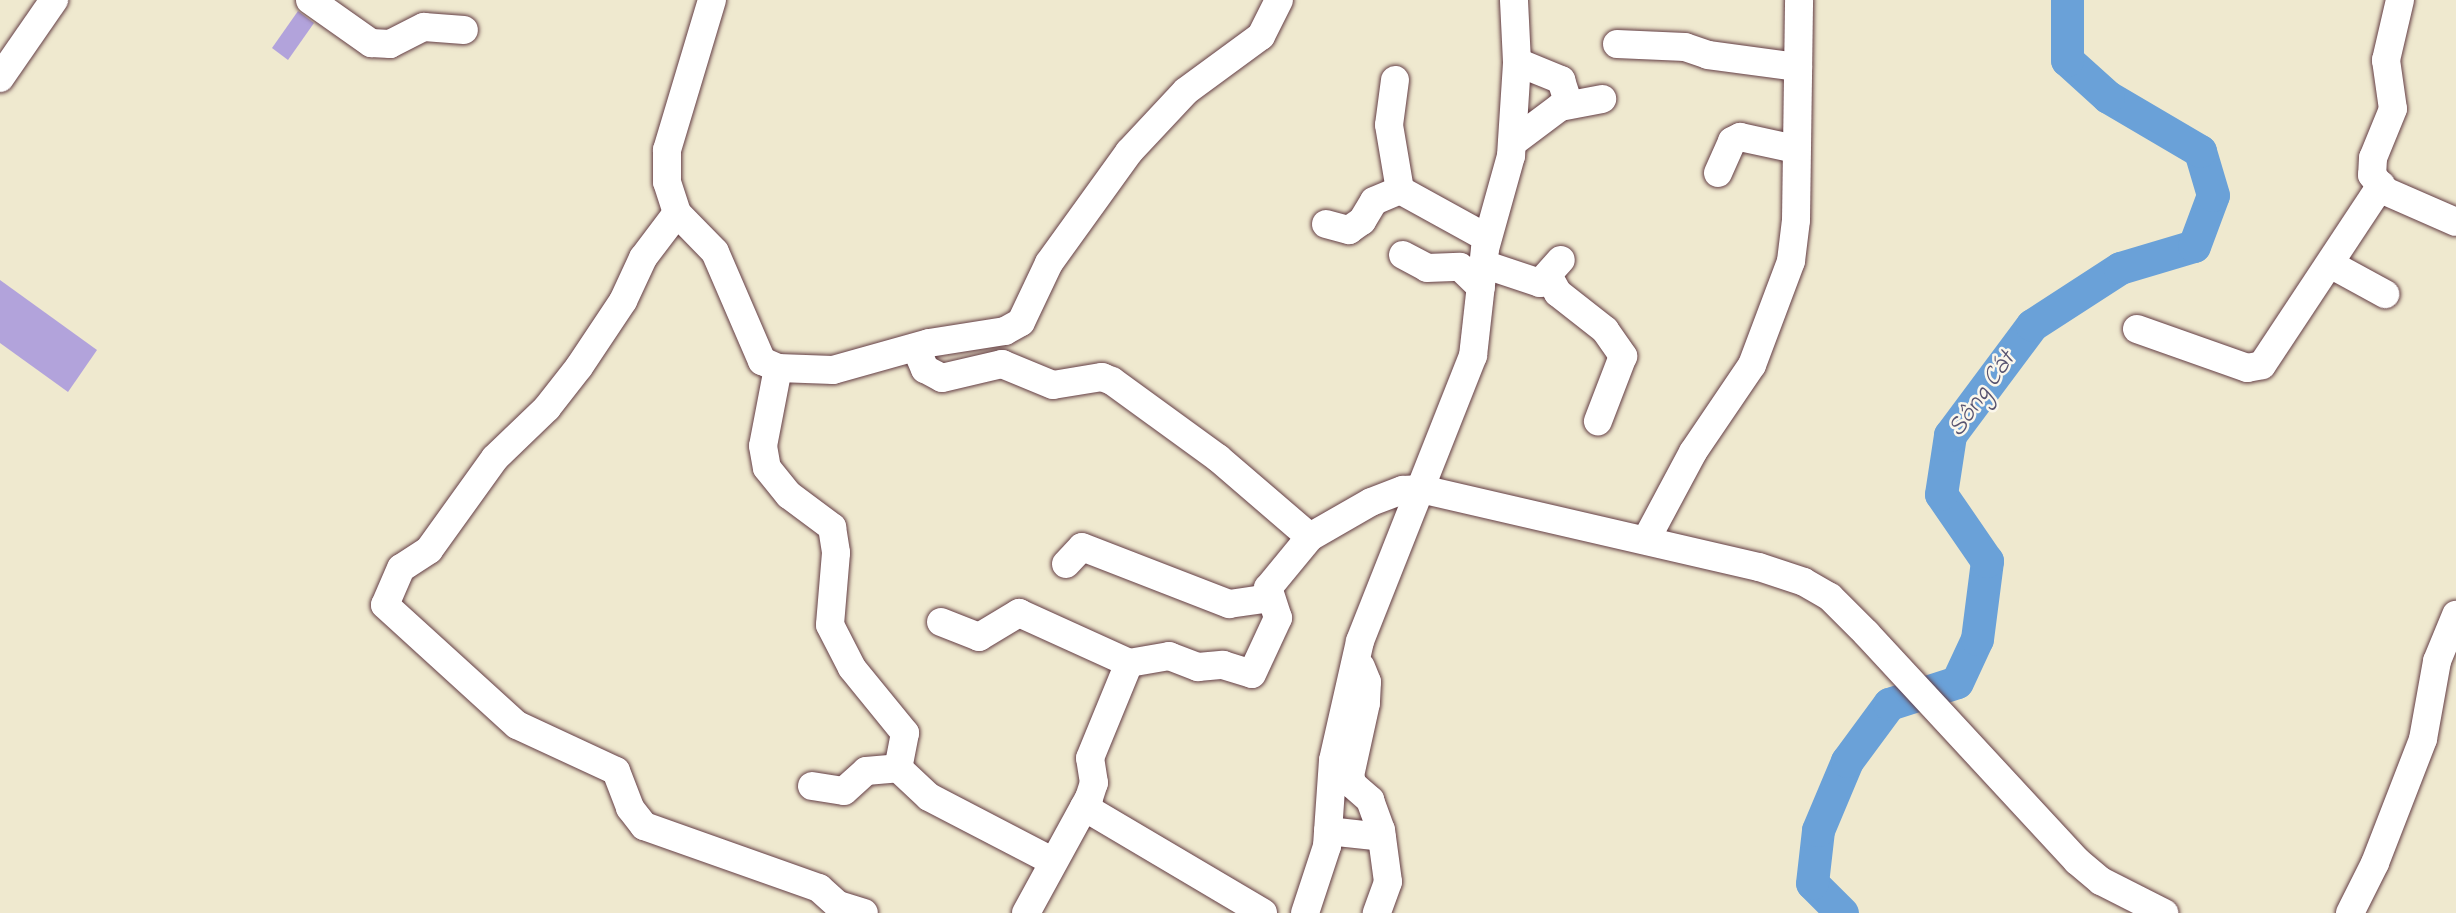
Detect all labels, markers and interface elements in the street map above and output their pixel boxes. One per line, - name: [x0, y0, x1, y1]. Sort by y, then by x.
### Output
- water label: Sông Cát: [1942, 346, 2024, 444]

